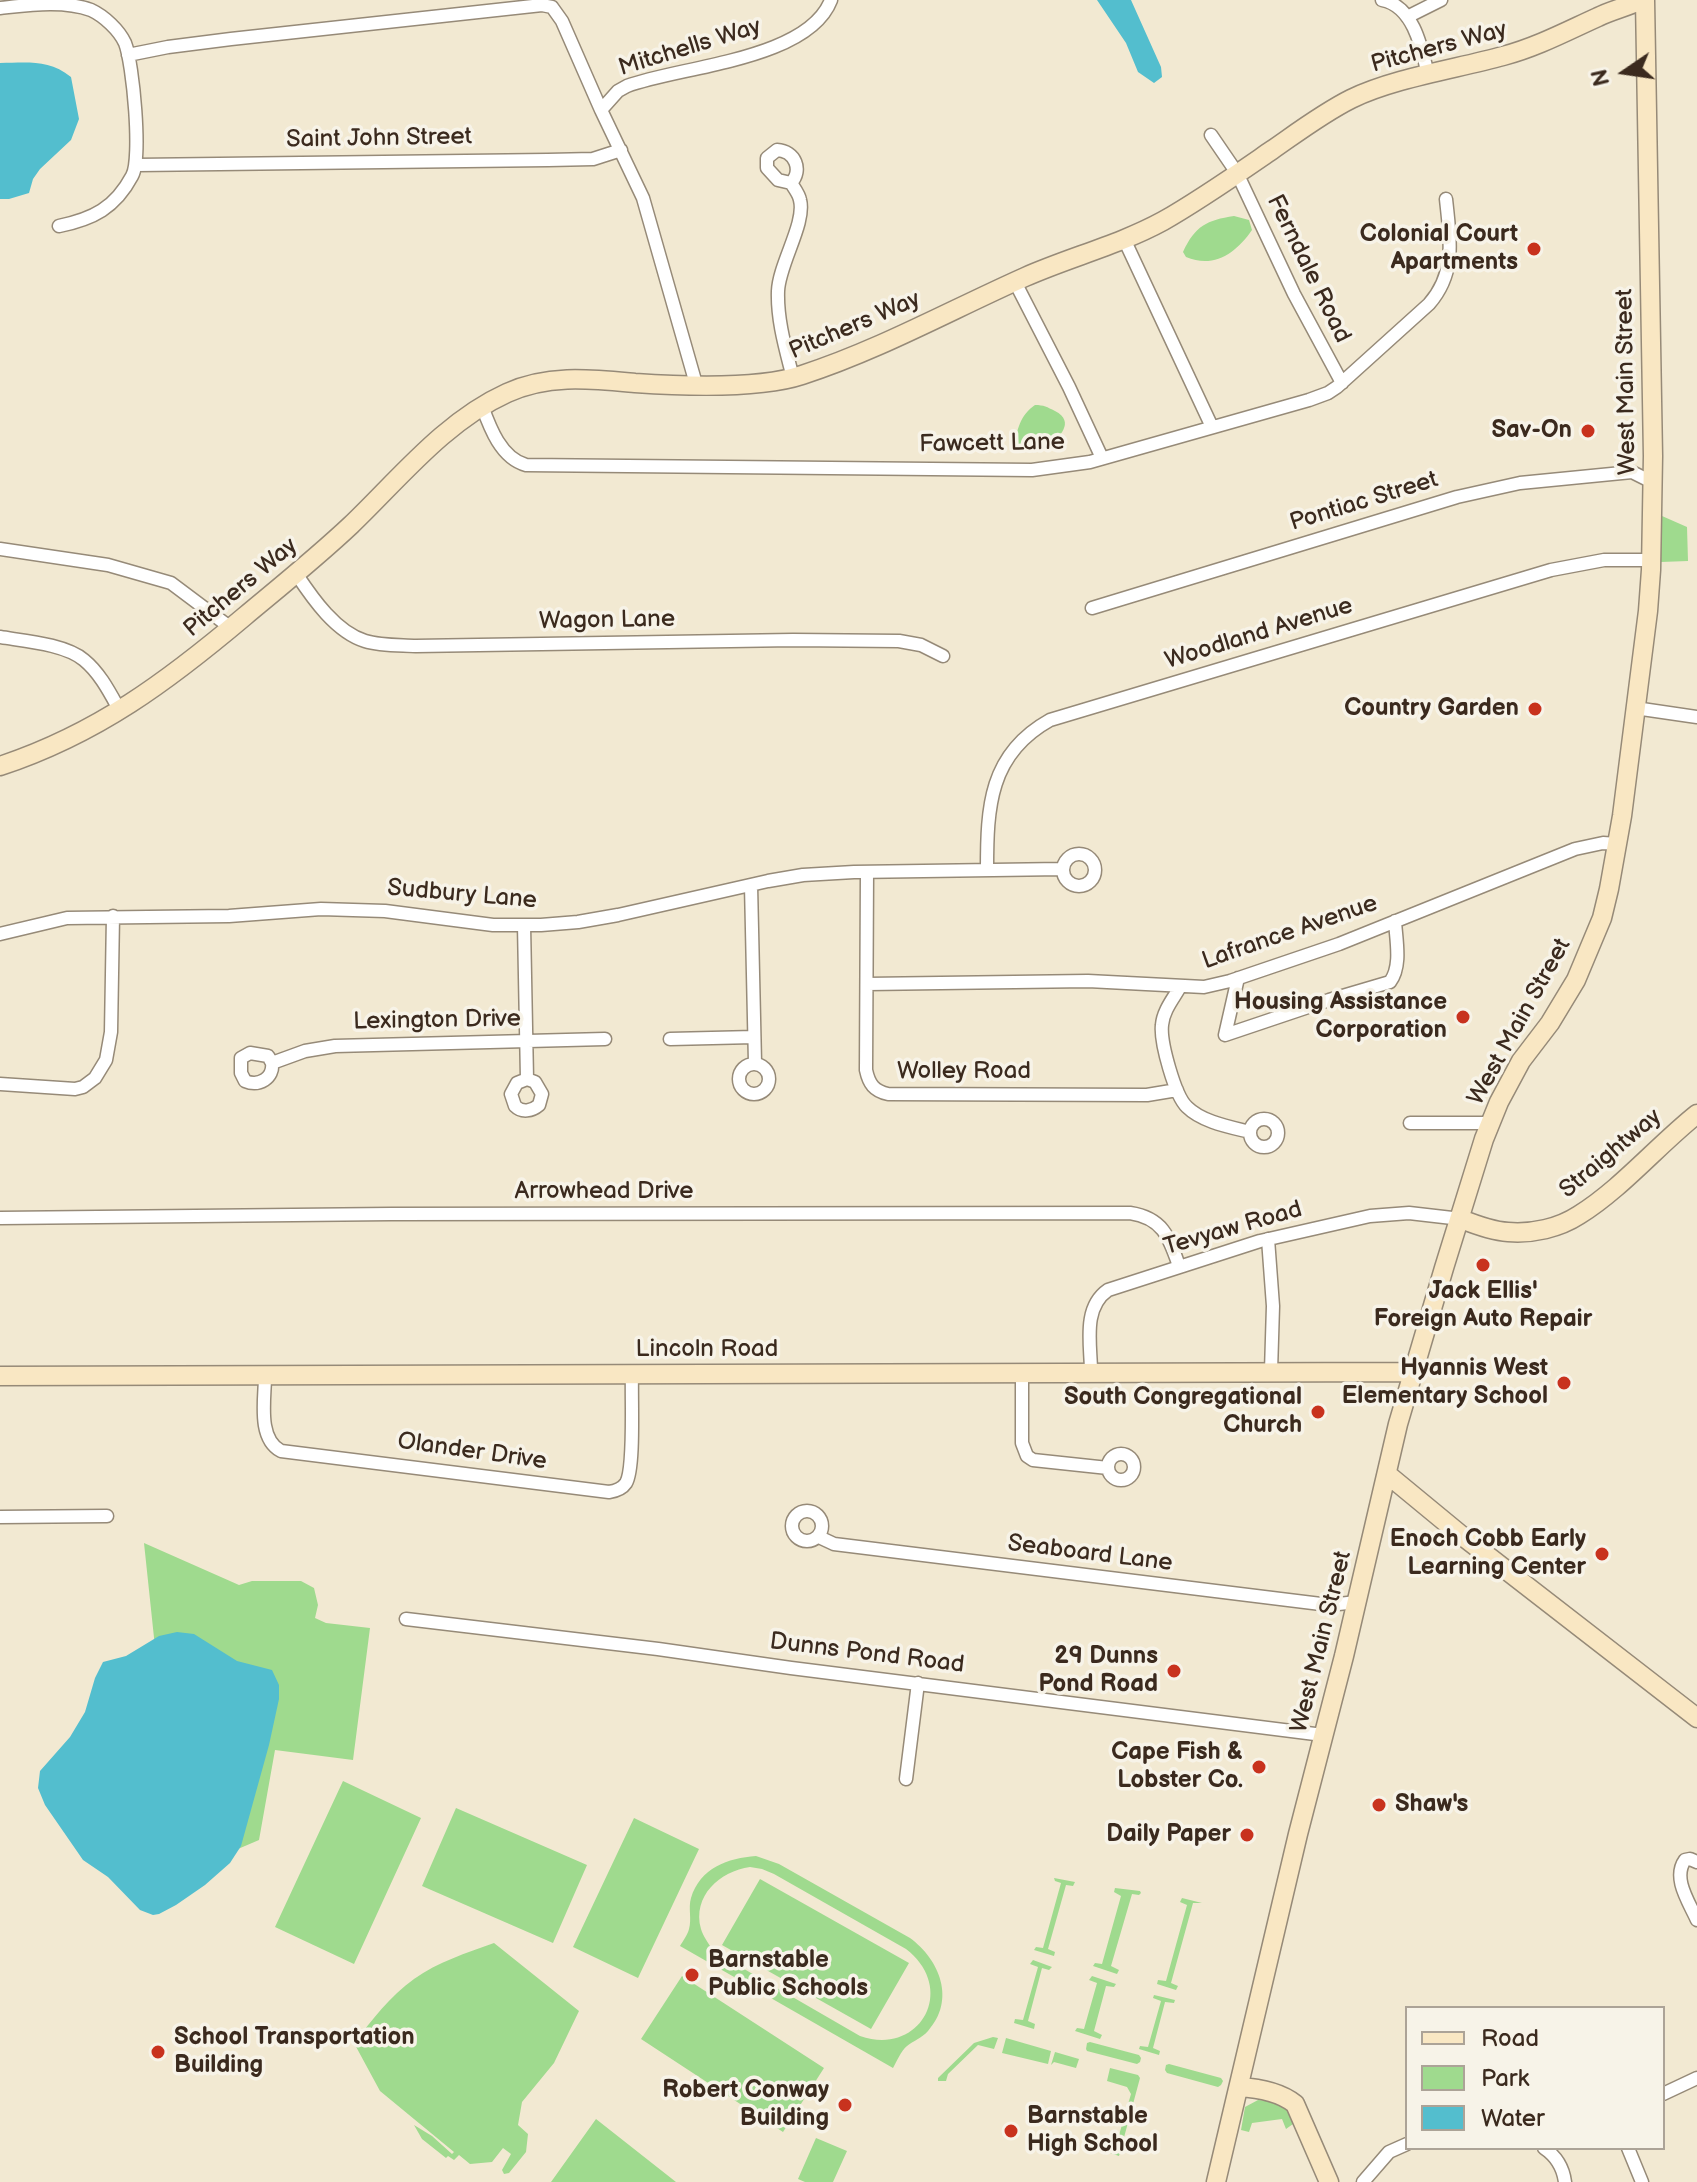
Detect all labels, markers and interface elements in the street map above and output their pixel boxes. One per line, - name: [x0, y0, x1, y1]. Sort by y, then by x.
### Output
- street label: Mitchells Way: [615, 13, 765, 83]
- street label: Pitchers Way: [1368, 16, 1510, 80]
- north arrow: [1585, 32, 1665, 112]
- text: N: [1586, 66, 1616, 89]
- street label: Saint John Street: [286, 123, 472, 155]
- street label: Ferndale Road: [1260, 190, 1356, 348]
- place label: Colonial Court Apartments: [1360, 221, 1518, 277]
- marker: Colonial Court Apartments: [1525, 240, 1543, 258]
- street label: Pitchers Way: [785, 285, 925, 367]
- street label: West Main Street: [1611, 289, 1643, 475]
- place label: Sav-On: [1491, 417, 1572, 445]
- marker: Sav-On: [1579, 422, 1597, 440]
- street label: Fawcett Lane: [919, 428, 1065, 460]
- street label: Pontiac Street: [1287, 466, 1441, 538]
- street label: Pitchers Way: [178, 532, 304, 644]
- street label: Woodland Avenue: [1162, 592, 1356, 676]
- street label: Wagon Lane: [539, 605, 675, 637]
- place label: Country Garden: [1344, 695, 1519, 723]
- marker: Country Garden: [1526, 700, 1544, 718]
- street label: Sudbury Lane: [386, 874, 538, 916]
- street label: Lafrance Avenue: [1199, 890, 1381, 976]
- street label: West Main Street: [1462, 934, 1578, 1110]
- place label: Housing Assistance Corporation: [1234, 989, 1447, 1045]
- street label: Lexington Drive: [353, 1005, 521, 1037]
- marker: Housing Assistance Corporation: [1454, 1008, 1472, 1026]
- street label: Wolley Road: [897, 1058, 1031, 1086]
- street label: Straightway: [1554, 1103, 1668, 1205]
- street label: Arrowhead Drive: [515, 1178, 693, 1206]
- street label: Tevyaw Road: [1161, 1196, 1305, 1262]
- marker: Jack Ellis' Foreign Auto Repair: [1474, 1256, 1492, 1274]
- place label: Jack Ellis' Foreign Auto Repair: [1374, 1278, 1592, 1334]
- street label: Lincoln Road: [636, 1336, 778, 1364]
- place label: Hyannis West Elementary School: [1342, 1355, 1548, 1411]
- marker: Hyannis West Elementary School: [1555, 1374, 1573, 1392]
- place label: South Congregational Church: [1064, 1384, 1302, 1440]
- marker: South Congregational Church: [1309, 1403, 1327, 1421]
- street label: Olander Drive: [396, 1427, 548, 1477]
- place label: Enoch Cobb Early Learning Center: [1390, 1526, 1586, 1582]
- street label: Seaboard Lane: [1006, 1530, 1174, 1578]
- marker: Enoch Cobb Early Learning Center: [1593, 1545, 1611, 1563]
- street label: West Main Street: [1285, 1548, 1359, 1736]
- street label: Dunns Pond Road: [768, 1628, 966, 1680]
- place label: 29 Dunns Pond Road: [1039, 1643, 1158, 1699]
- marker: 29 Dunns Pond Road: [1165, 1662, 1183, 1680]
- place label: Cape Fish & Lobster Co.: [1111, 1739, 1243, 1795]
- marker: Cape Fish & Lobster Co.: [1250, 1758, 1268, 1776]
- place label: Shaw's: [1395, 1791, 1468, 1819]
- marker: Shaw's: [1370, 1796, 1388, 1814]
- place label: Daily Paper: [1106, 1821, 1231, 1849]
- marker: Daily Paper: [1238, 1826, 1256, 1844]
- place label: Barnstable Public Schools: [708, 1947, 868, 2003]
- marker: Barnstable Public Schools: [683, 1966, 701, 1984]
- legend: [1405, 2006, 1665, 2150]
- place label: School Transportation Building: [174, 2024, 415, 2080]
- text: Road: [1481, 2024, 1539, 2053]
- marker: School Transportation Building: [149, 2043, 167, 2061]
- text: Park: [1481, 2064, 1529, 2093]
- place label: Robert Conway Building: [662, 2077, 829, 2133]
- marker: Robert Conway Building: [836, 2096, 854, 2114]
- place label: Barnstable High School: [1027, 2103, 1158, 2159]
- text: Water: [1481, 2104, 1545, 2133]
- marker: Barnstable High School: [1002, 2122, 1020, 2140]

